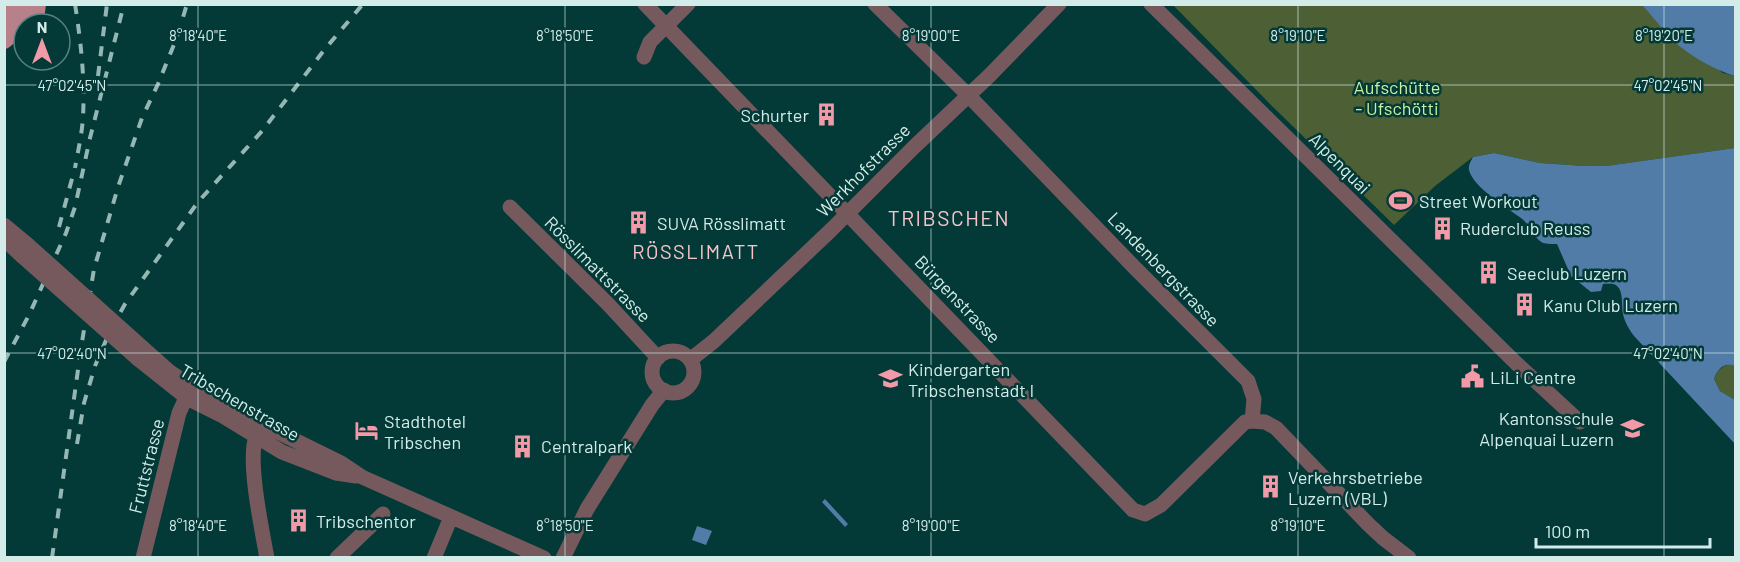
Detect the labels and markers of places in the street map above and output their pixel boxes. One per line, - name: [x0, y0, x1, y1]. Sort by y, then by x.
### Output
- building icon: Schurter: [814, 102, 840, 128]
- place label: Schurter: [741, 104, 809, 126]
- sports icon: Street Workout: [1388, 188, 1414, 214]
- place label: Street Workout: [1419, 190, 1538, 212]
- building icon: SUVA Rösslimatt: [626, 210, 652, 236]
- place label: SUVA Rösslimatt: [657, 212, 786, 234]
- building icon: Ruderclub Reuss: [1429, 215, 1455, 241]
- place label: Ruderclub Reuss: [1460, 217, 1590, 239]
- building icon: Seeclub Luzern: [1476, 260, 1502, 286]
- place label: Seeclub Luzern: [1507, 262, 1627, 284]
- building icon: Kanu Club Luzern: [1512, 292, 1538, 318]
- place label: Kanu Club Luzern: [1543, 294, 1678, 316]
- place label: Kindergarten Tribschenstadt I: [908, 358, 1034, 401]
- public building icon: LiLi Centre: [1459, 364, 1485, 390]
- school or university icon: Kindergarten Tribschenstadt I: [877, 366, 903, 392]
- place label: LiLi Centre: [1490, 366, 1576, 388]
- place label: Kantonsschule Alpenquai Luzern: [1479, 407, 1614, 450]
- place label: Stadthotel Tribschen: [384, 410, 466, 453]
- school or university icon: Kantonsschule Alpenquai Luzern: [1619, 415, 1645, 441]
- hotel icon: Stadthotel Tribschen: [353, 418, 379, 444]
- building icon: Centralpark: [510, 433, 536, 459]
- place label: Centralpark: [541, 435, 632, 457]
- place label: Verkehrsbetriebe Luzern (VBL): [1288, 466, 1423, 509]
- building icon: Verkehrsbetriebe Luzern (VBL): [1257, 474, 1283, 500]
- building icon: Tribschentor: [285, 508, 311, 534]
- place label: Tribschentor: [316, 510, 416, 532]

